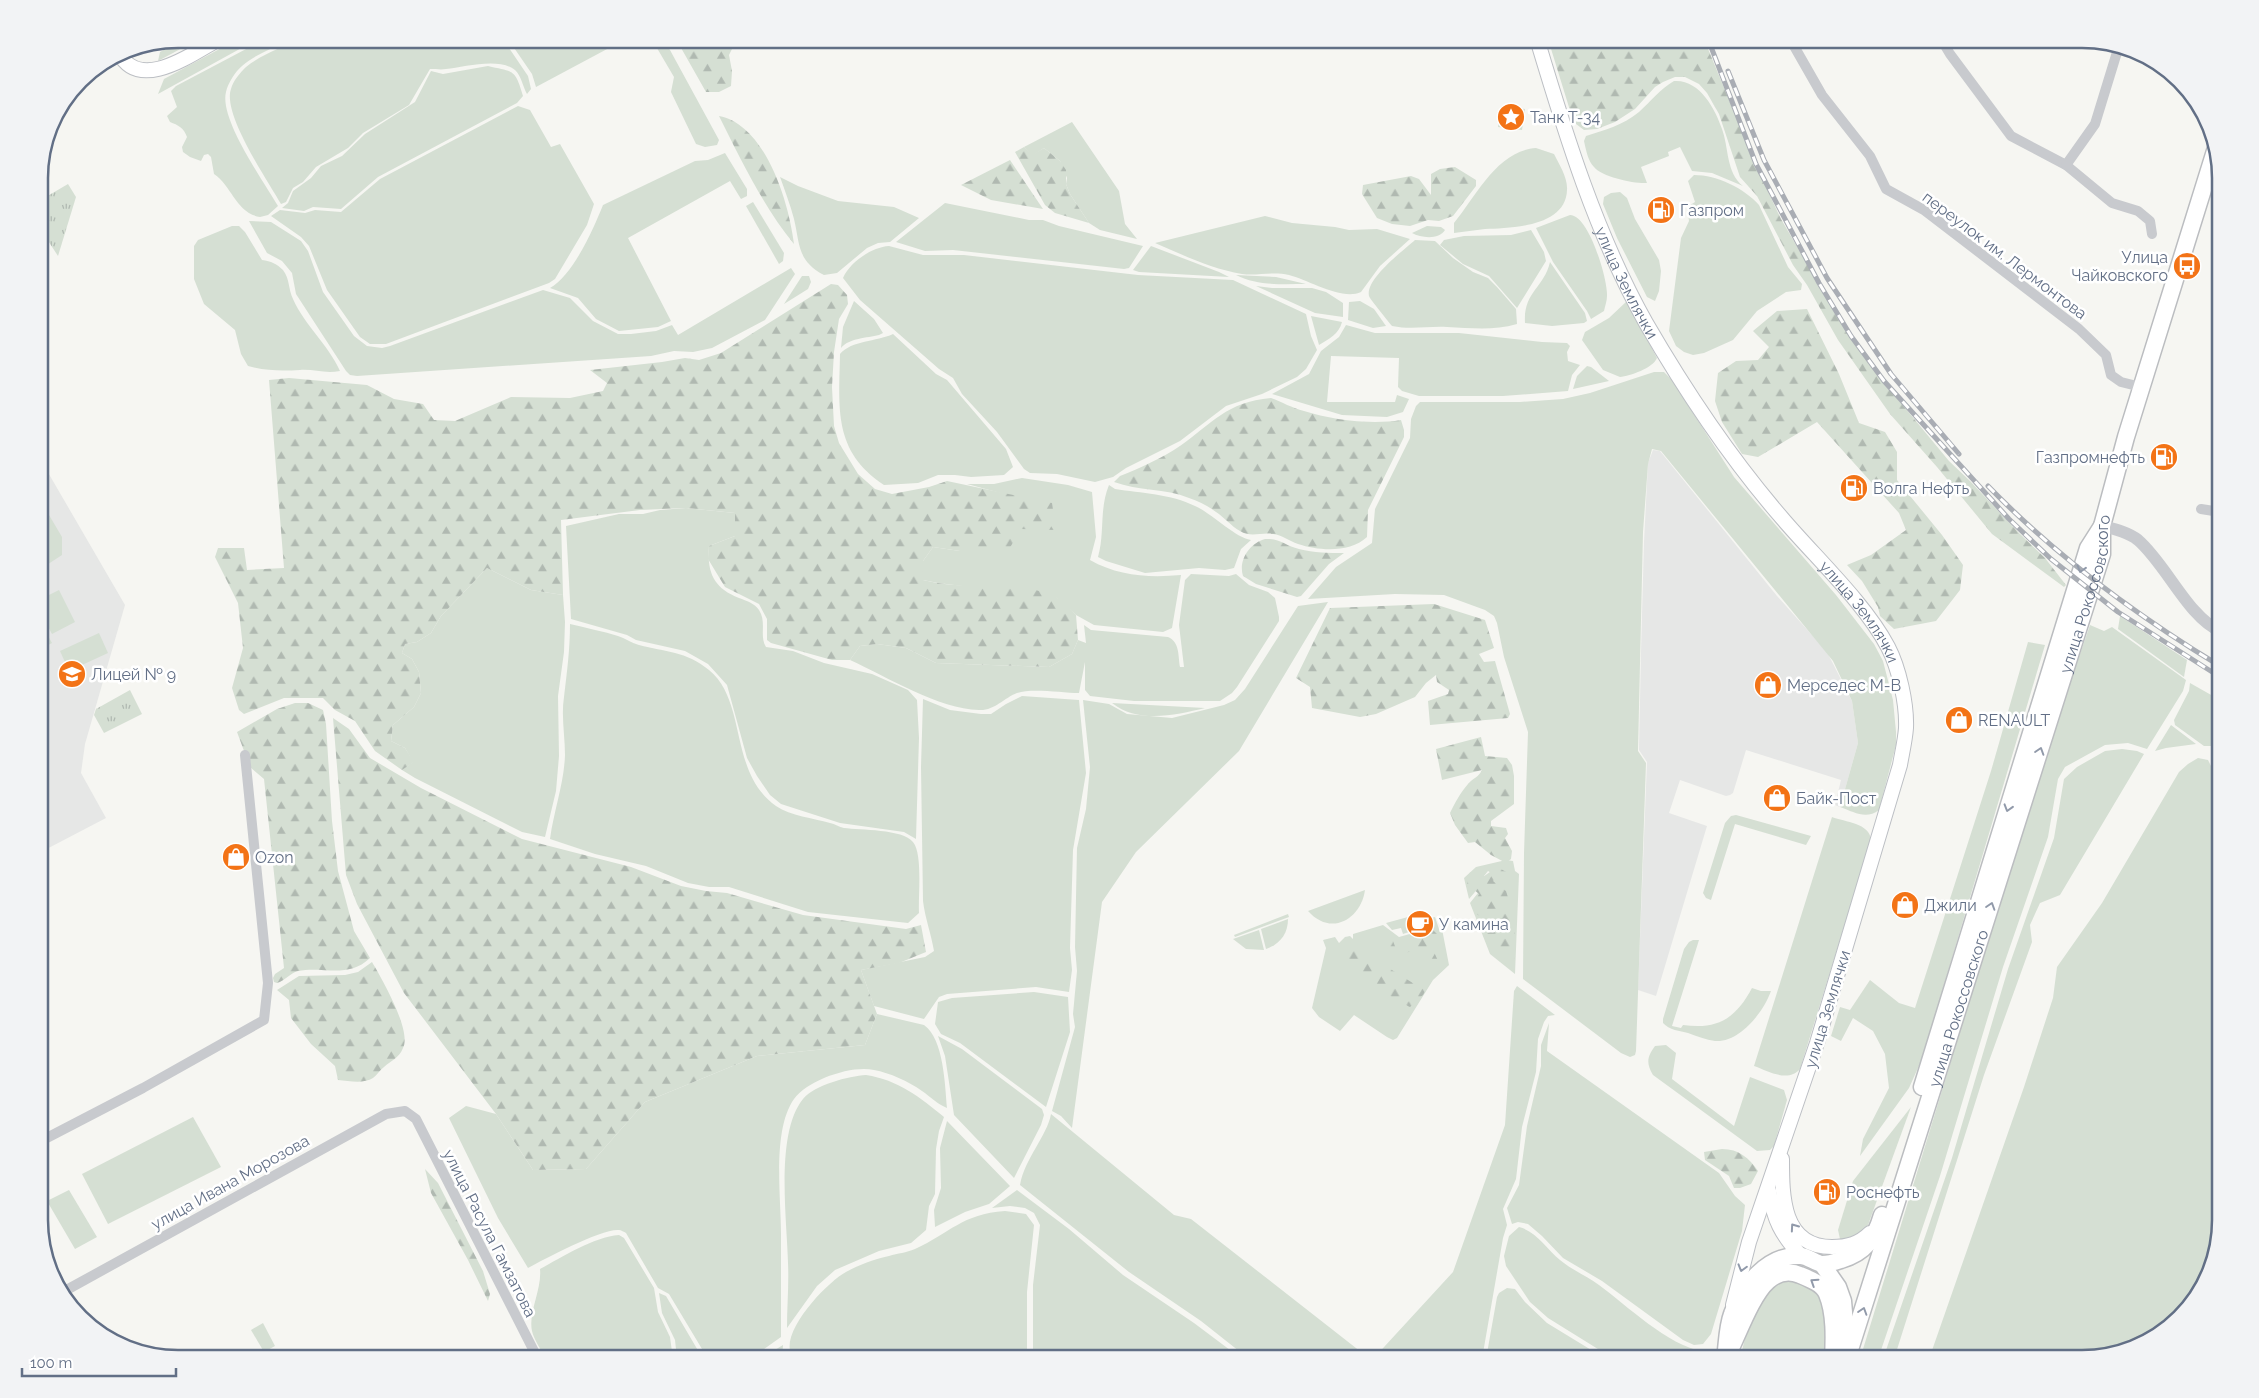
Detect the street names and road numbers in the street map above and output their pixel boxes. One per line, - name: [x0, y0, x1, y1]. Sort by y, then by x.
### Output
- street label: переулок им. Лермонтова: [1919, 188, 2090, 323]
- street label: улица Землячки: [1591, 224, 1662, 342]
- street label: улица Рокоссовского: [2056, 512, 2115, 676]
- street label: улица Землячки: [1815, 557, 1903, 665]
- street label: улица Рокоссовского: [1925, 927, 1992, 1089]
- street label: улица Землячки: [1801, 948, 1854, 1070]
- street label: улица Ивана Морозова: [148, 1131, 313, 1234]
- street label: улица Расула Гамзатова: [439, 1146, 540, 1320]

